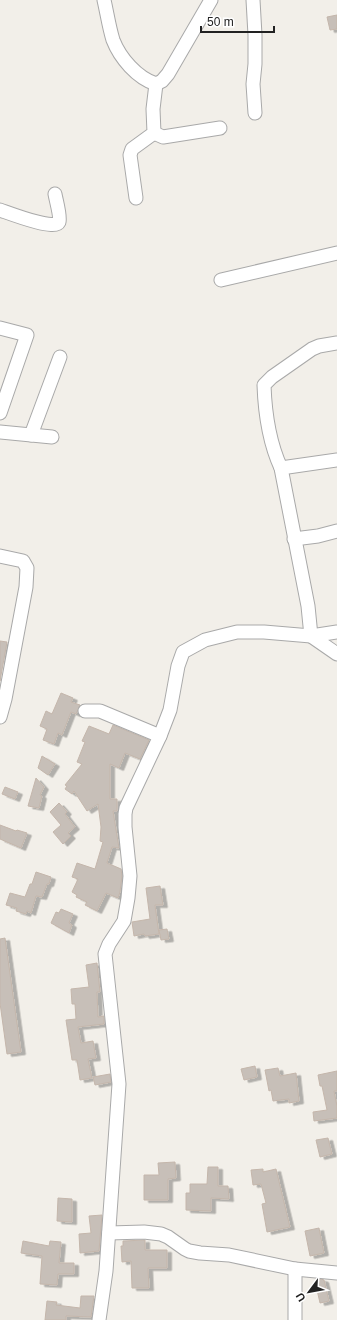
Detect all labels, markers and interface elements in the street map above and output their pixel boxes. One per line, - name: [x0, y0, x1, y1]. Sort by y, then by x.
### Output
- scale bar: [201, 8, 274, 34]
- text: 50 m: [207, 15, 234, 29]
- north arrow: [289, 1272, 329, 1312]
- text: U: [293, 1291, 308, 1304]

